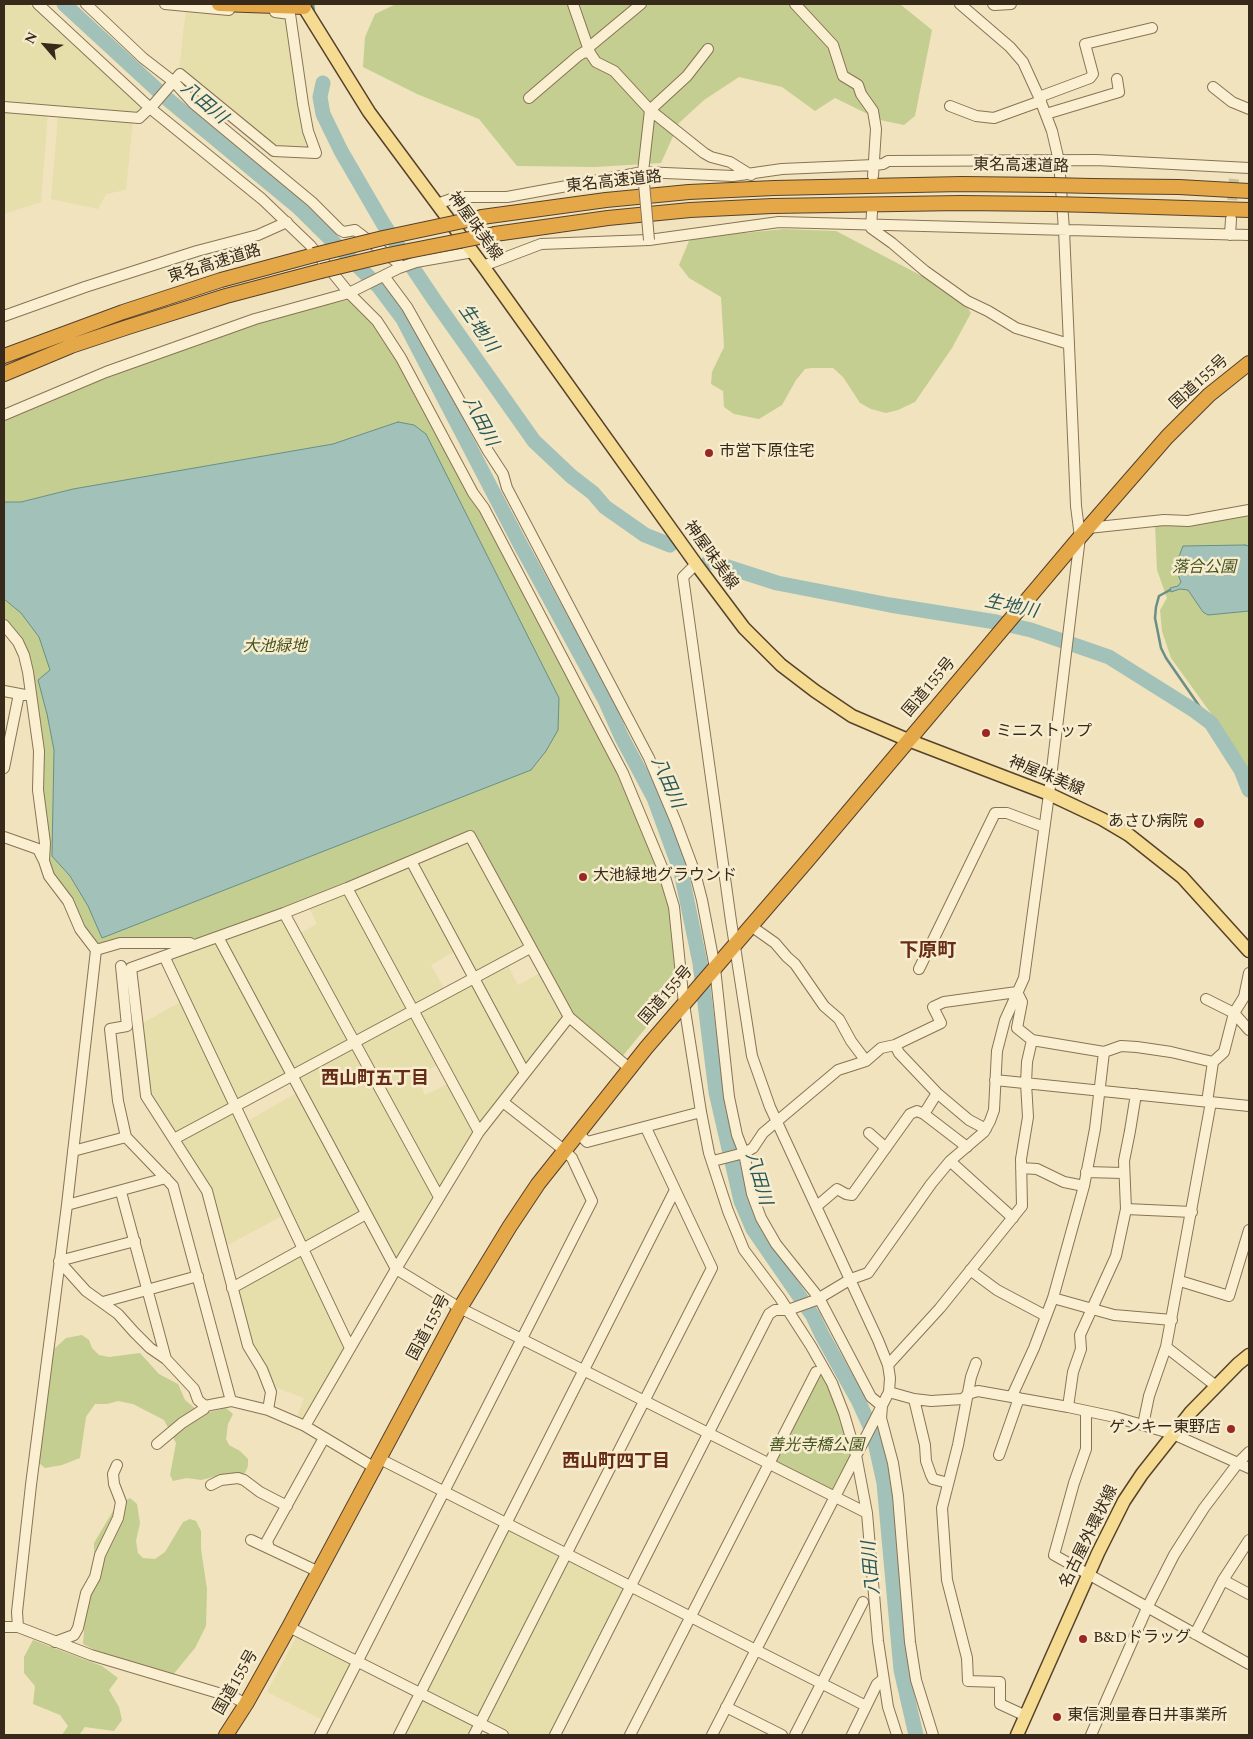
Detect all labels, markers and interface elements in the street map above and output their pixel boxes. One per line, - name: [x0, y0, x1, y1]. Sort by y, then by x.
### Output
- north arrow: [20, 20, 70, 70]
- text: N: [19, 28, 43, 48]
- water label: 八田川: [175, 78, 231, 130]
- street label: 東名高速道路: [973, 157, 1069, 177]
- street label: 東名高速道路: [565, 168, 663, 198]
- street label: 神屋味美線: [443, 189, 505, 265]
- street label: 東名高速道路: [166, 242, 264, 288]
- water label: 生地川: [453, 301, 501, 357]
- street label: 国道155号: [1167, 352, 1233, 414]
- water label: 八田川: [457, 393, 501, 451]
- place label: 市営下原住宅: [719, 443, 815, 463]
- marker: 市営下原住宅: [703, 447, 715, 459]
- street label: 神屋味美線: [679, 518, 741, 594]
- park label: 落合公園: [1172, 559, 1236, 579]
- water label: 生地川: [982, 592, 1040, 624]
- park label: 大池緑地: [243, 638, 307, 658]
- street label: 国道155号: [900, 654, 960, 722]
- place label: ミニストップ: [996, 723, 1092, 743]
- marker: ミニストップ: [980, 727, 992, 739]
- street label: 神屋味美線: [1005, 753, 1087, 801]
- water label: 八田川: [645, 754, 687, 812]
- place label: あさひ病院: [1108, 813, 1188, 833]
- marker: あさひ病院: [1192, 816, 1206, 830]
- place label: 大池緑地グラウンド: [593, 867, 737, 887]
- marker: 大池緑地グラウンド: [577, 871, 589, 883]
- district label: 下原町: [900, 941, 956, 963]
- street label: 国道155号: [636, 963, 698, 1029]
- district label: 西山町五丁目: [321, 1069, 429, 1091]
- water label: 八田川: [739, 1150, 775, 1208]
- street label: 国道155号: [405, 1292, 455, 1364]
- place label: ゲンキー東野店: [1109, 1419, 1221, 1439]
- marker: ゲンキー東野店: [1225, 1423, 1237, 1435]
- park label: 善光寺橋公園: [768, 1437, 864, 1457]
- district label: 西山町四丁目: [562, 1452, 670, 1474]
- street label: 名古屋外環状線: [1057, 1482, 1123, 1592]
- water label: 八田川: [860, 1540, 886, 1596]
- place label: B&Dドラッグ: [1093, 1629, 1191, 1649]
- marker: B&Dドラッグ: [1077, 1633, 1089, 1645]
- street label: 国道155号: [211, 1647, 263, 1719]
- place label: 東信測量春日井事業所: [1067, 1707, 1227, 1727]
- marker: 東信測量春日井事業所: [1051, 1711, 1063, 1723]

